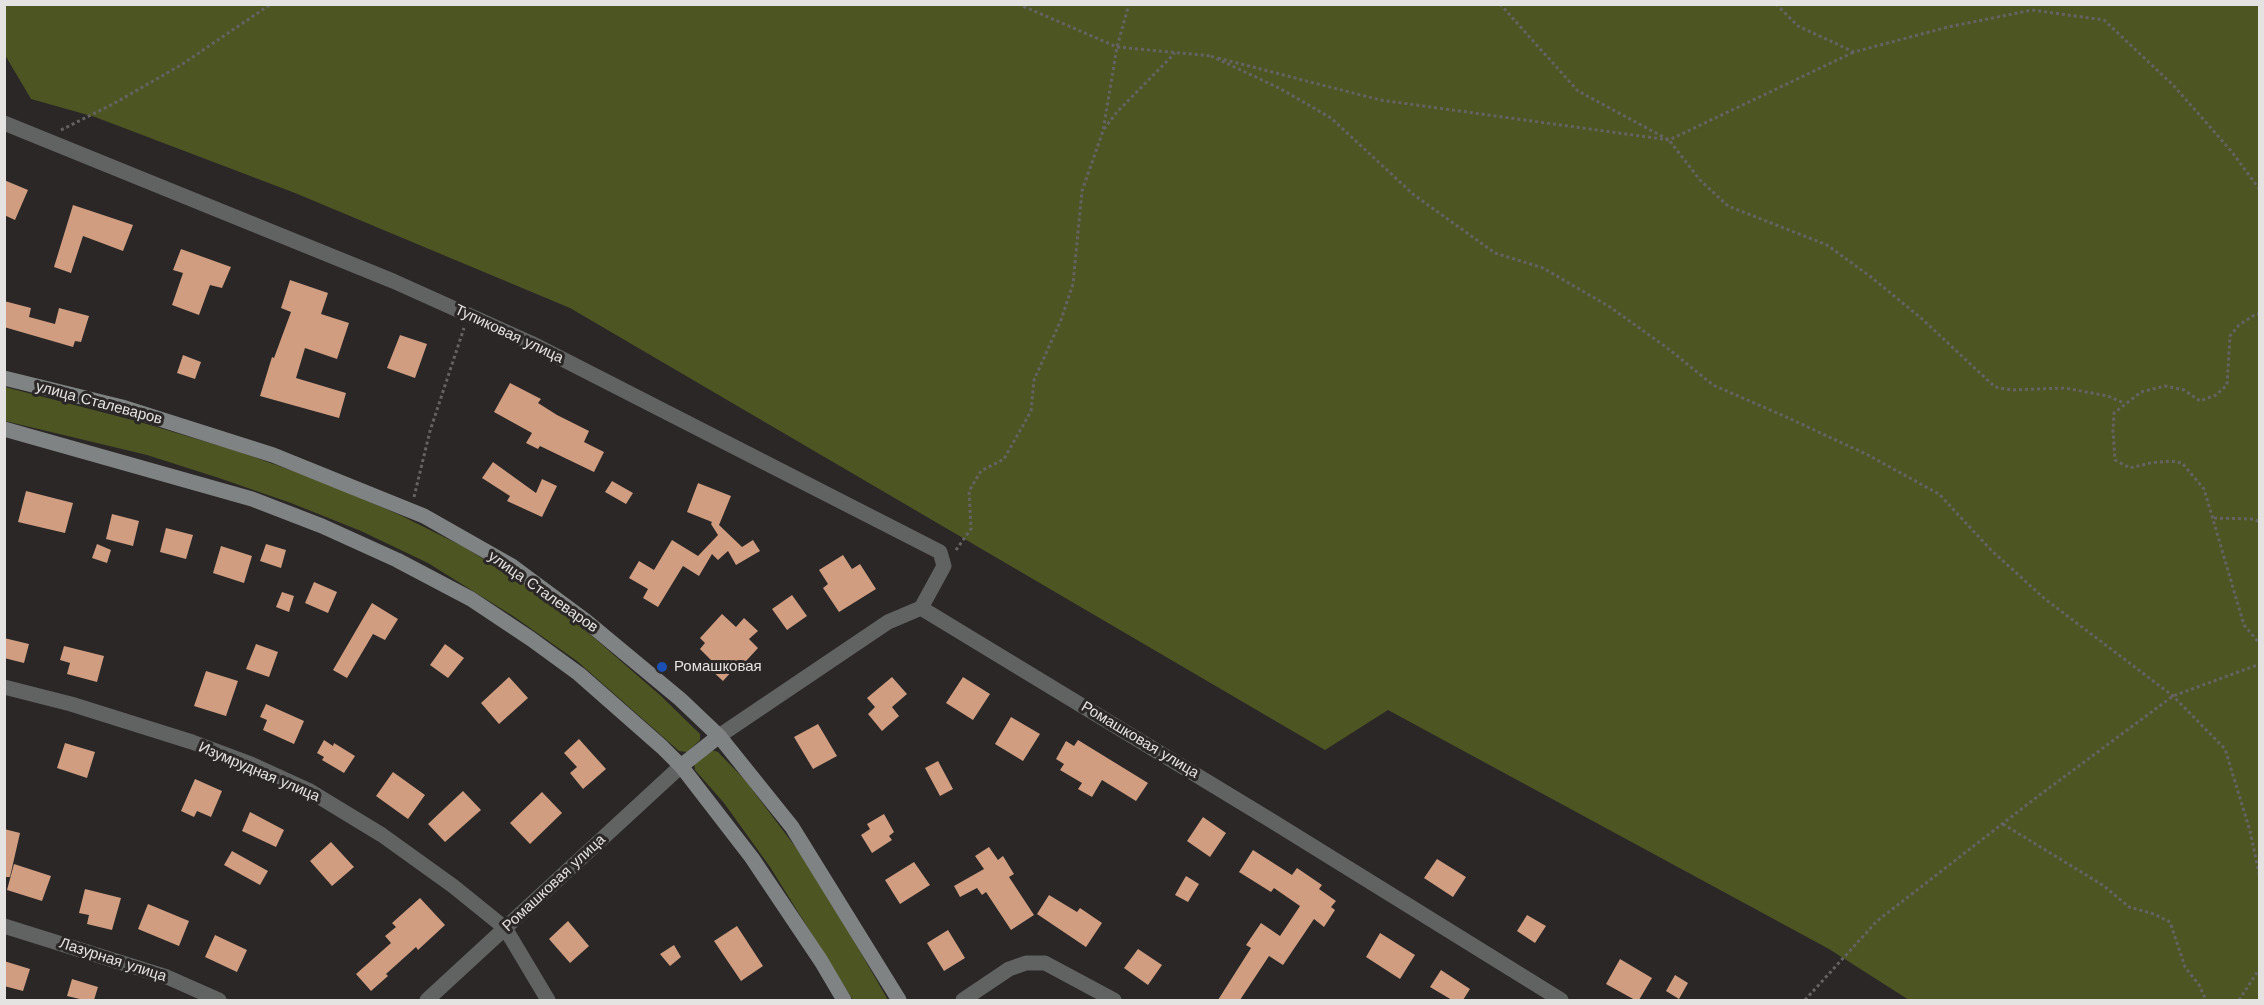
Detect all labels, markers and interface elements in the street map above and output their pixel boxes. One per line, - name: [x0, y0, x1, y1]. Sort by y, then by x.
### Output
- street label: Тупиковая улица: [452, 301, 566, 367]
- street label: улица Сталеваров: [34, 377, 164, 429]
- street label: улица Сталеваров: [485, 547, 601, 637]
- place label: Ромашковая: [674, 658, 762, 676]
- marker: Ромашковая: [655, 660, 669, 674]
- street label: Ромашковая улица: [1078, 698, 1202, 782]
- street label: Изумрудная улица: [196, 738, 322, 806]
- street label: Ромашковая улица: [499, 831, 609, 935]
- street label: Лазурная улица: [57, 934, 169, 986]

